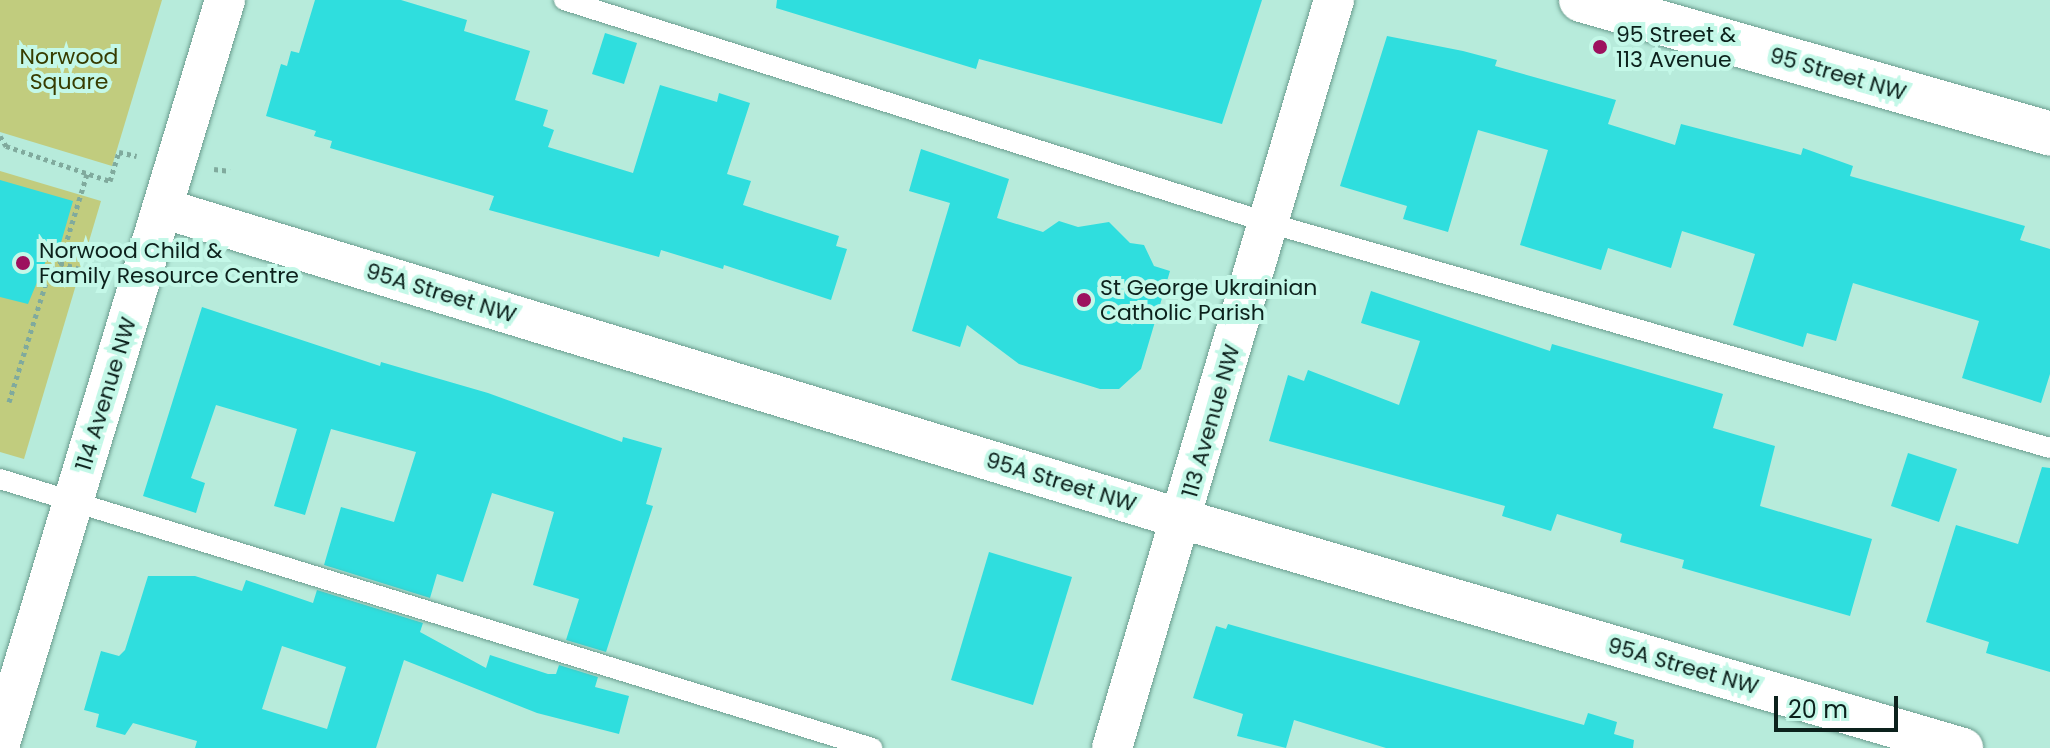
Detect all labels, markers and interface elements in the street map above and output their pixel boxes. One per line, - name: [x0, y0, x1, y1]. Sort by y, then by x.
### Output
- place label: 95 Street & 113 Avenue: [1616, 21, 1736, 72]
- marker: 95 Street & 113 Avenue: [1591, 38, 1609, 56]
- street label: 95 Street NW: [1767, 42, 1909, 106]
- park label: Norwood Square: [20, 43, 118, 94]
- place label: Norwood Child & Family Resource Centre: [39, 237, 299, 288]
- marker: Norwood Child & Family Resource Centre: [14, 254, 32, 272]
- street label: 95A Street NW: [363, 258, 519, 328]
- place label: St George Ukrainian Catholic Parish: [1100, 274, 1317, 326]
- marker: St George Ukrainian Catholic Parish: [1075, 291, 1093, 309]
- street label: 114 Avenue NW: [70, 314, 142, 474]
- street label: 113 Avenue NW: [1176, 341, 1246, 501]
- street label: 95A Street NW: [983, 447, 1139, 517]
- street label: 95A Street NW: [1605, 632, 1761, 700]
- scale bar: [1778, 680, 1902, 730]
- text: 20 m: [1788, 693, 1848, 726]

